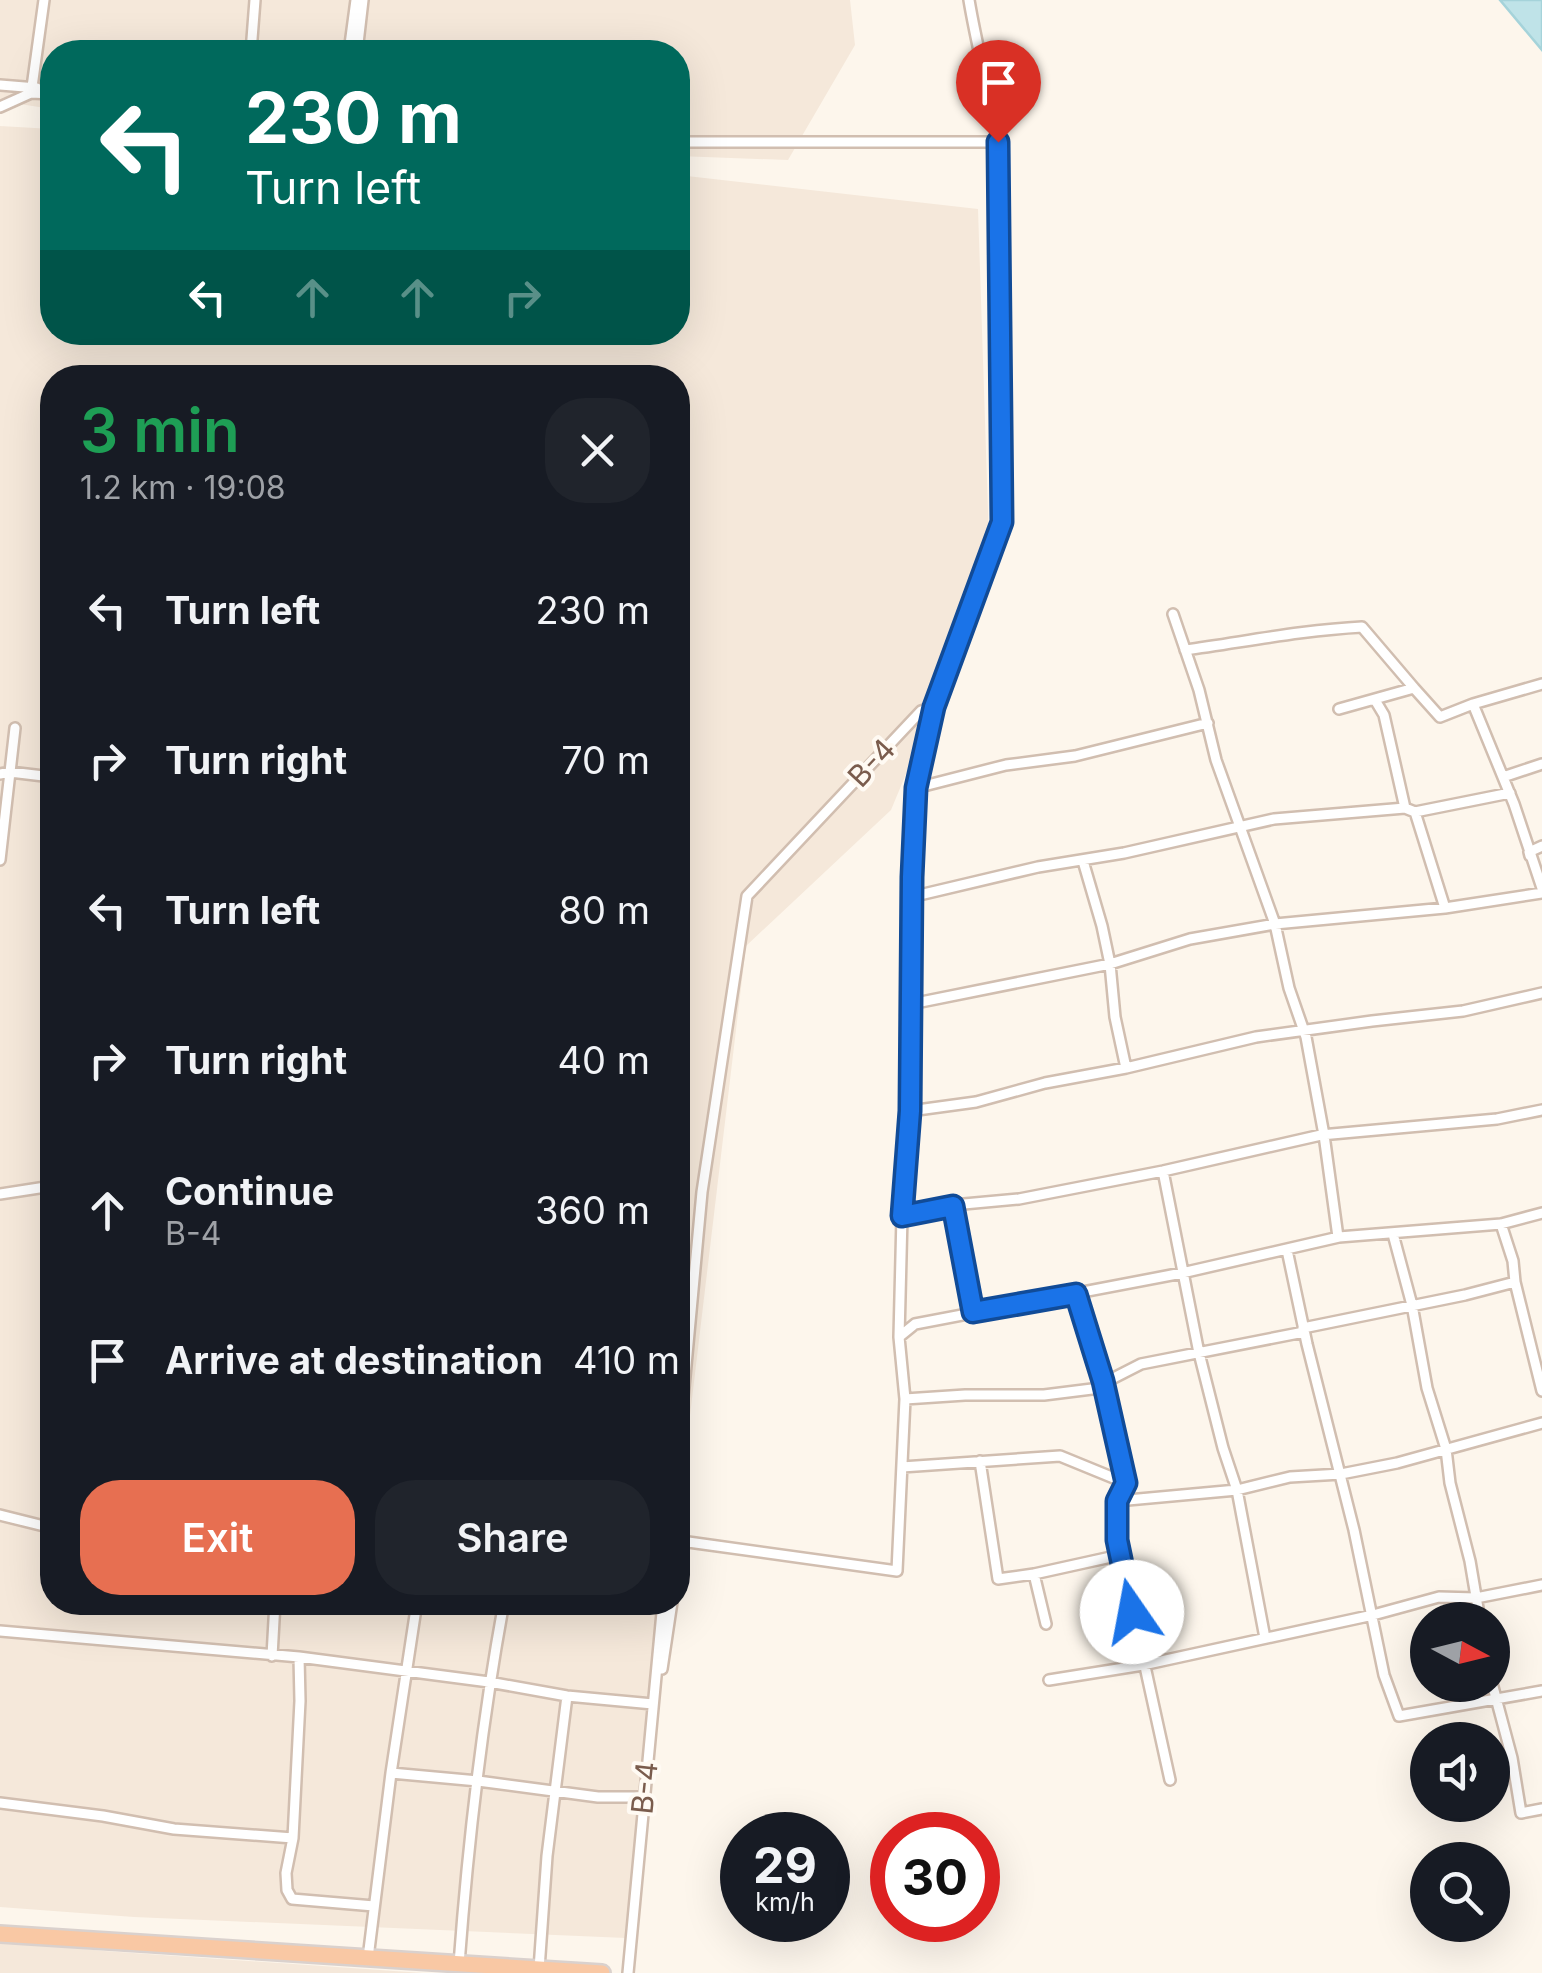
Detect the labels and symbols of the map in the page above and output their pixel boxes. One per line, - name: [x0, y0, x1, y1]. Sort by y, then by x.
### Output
- pin: [956, 40, 1041, 143]
- street label: B-4: [840, 731, 902, 794]
- position arrow: [1080, 1560, 1184, 1664]
- north arrow: [1410, 1602, 1510, 1702]
- street label: B-4: [623, 1760, 665, 1816]
- speed limit sign: 30: [870, 1812, 1000, 1942]

